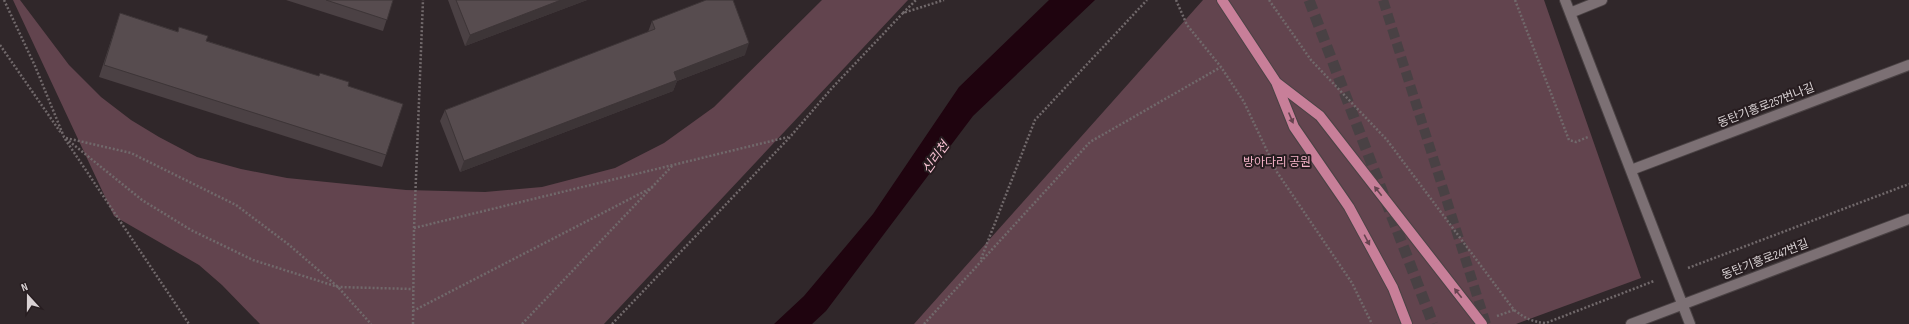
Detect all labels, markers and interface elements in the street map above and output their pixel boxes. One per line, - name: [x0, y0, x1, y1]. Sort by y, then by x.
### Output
- street label: 동탄기흥로257번나길: [1715, 80, 1817, 131]
- one-way arrow: [1288, 112, 1294, 124]
- water label: 신리천: [919, 138, 953, 177]
- park label: 방아다리 공원: [1243, 155, 1311, 170]
- one-way arrow: [1374, 185, 1383, 196]
- one-way arrow: [1363, 234, 1370, 246]
- street label: 동탄기흥로247번길: [1720, 236, 1811, 283]
- north arrow: [8, 276, 48, 316]
- text: N: [20, 280, 30, 294]
- one-way arrow: [1454, 288, 1463, 299]

